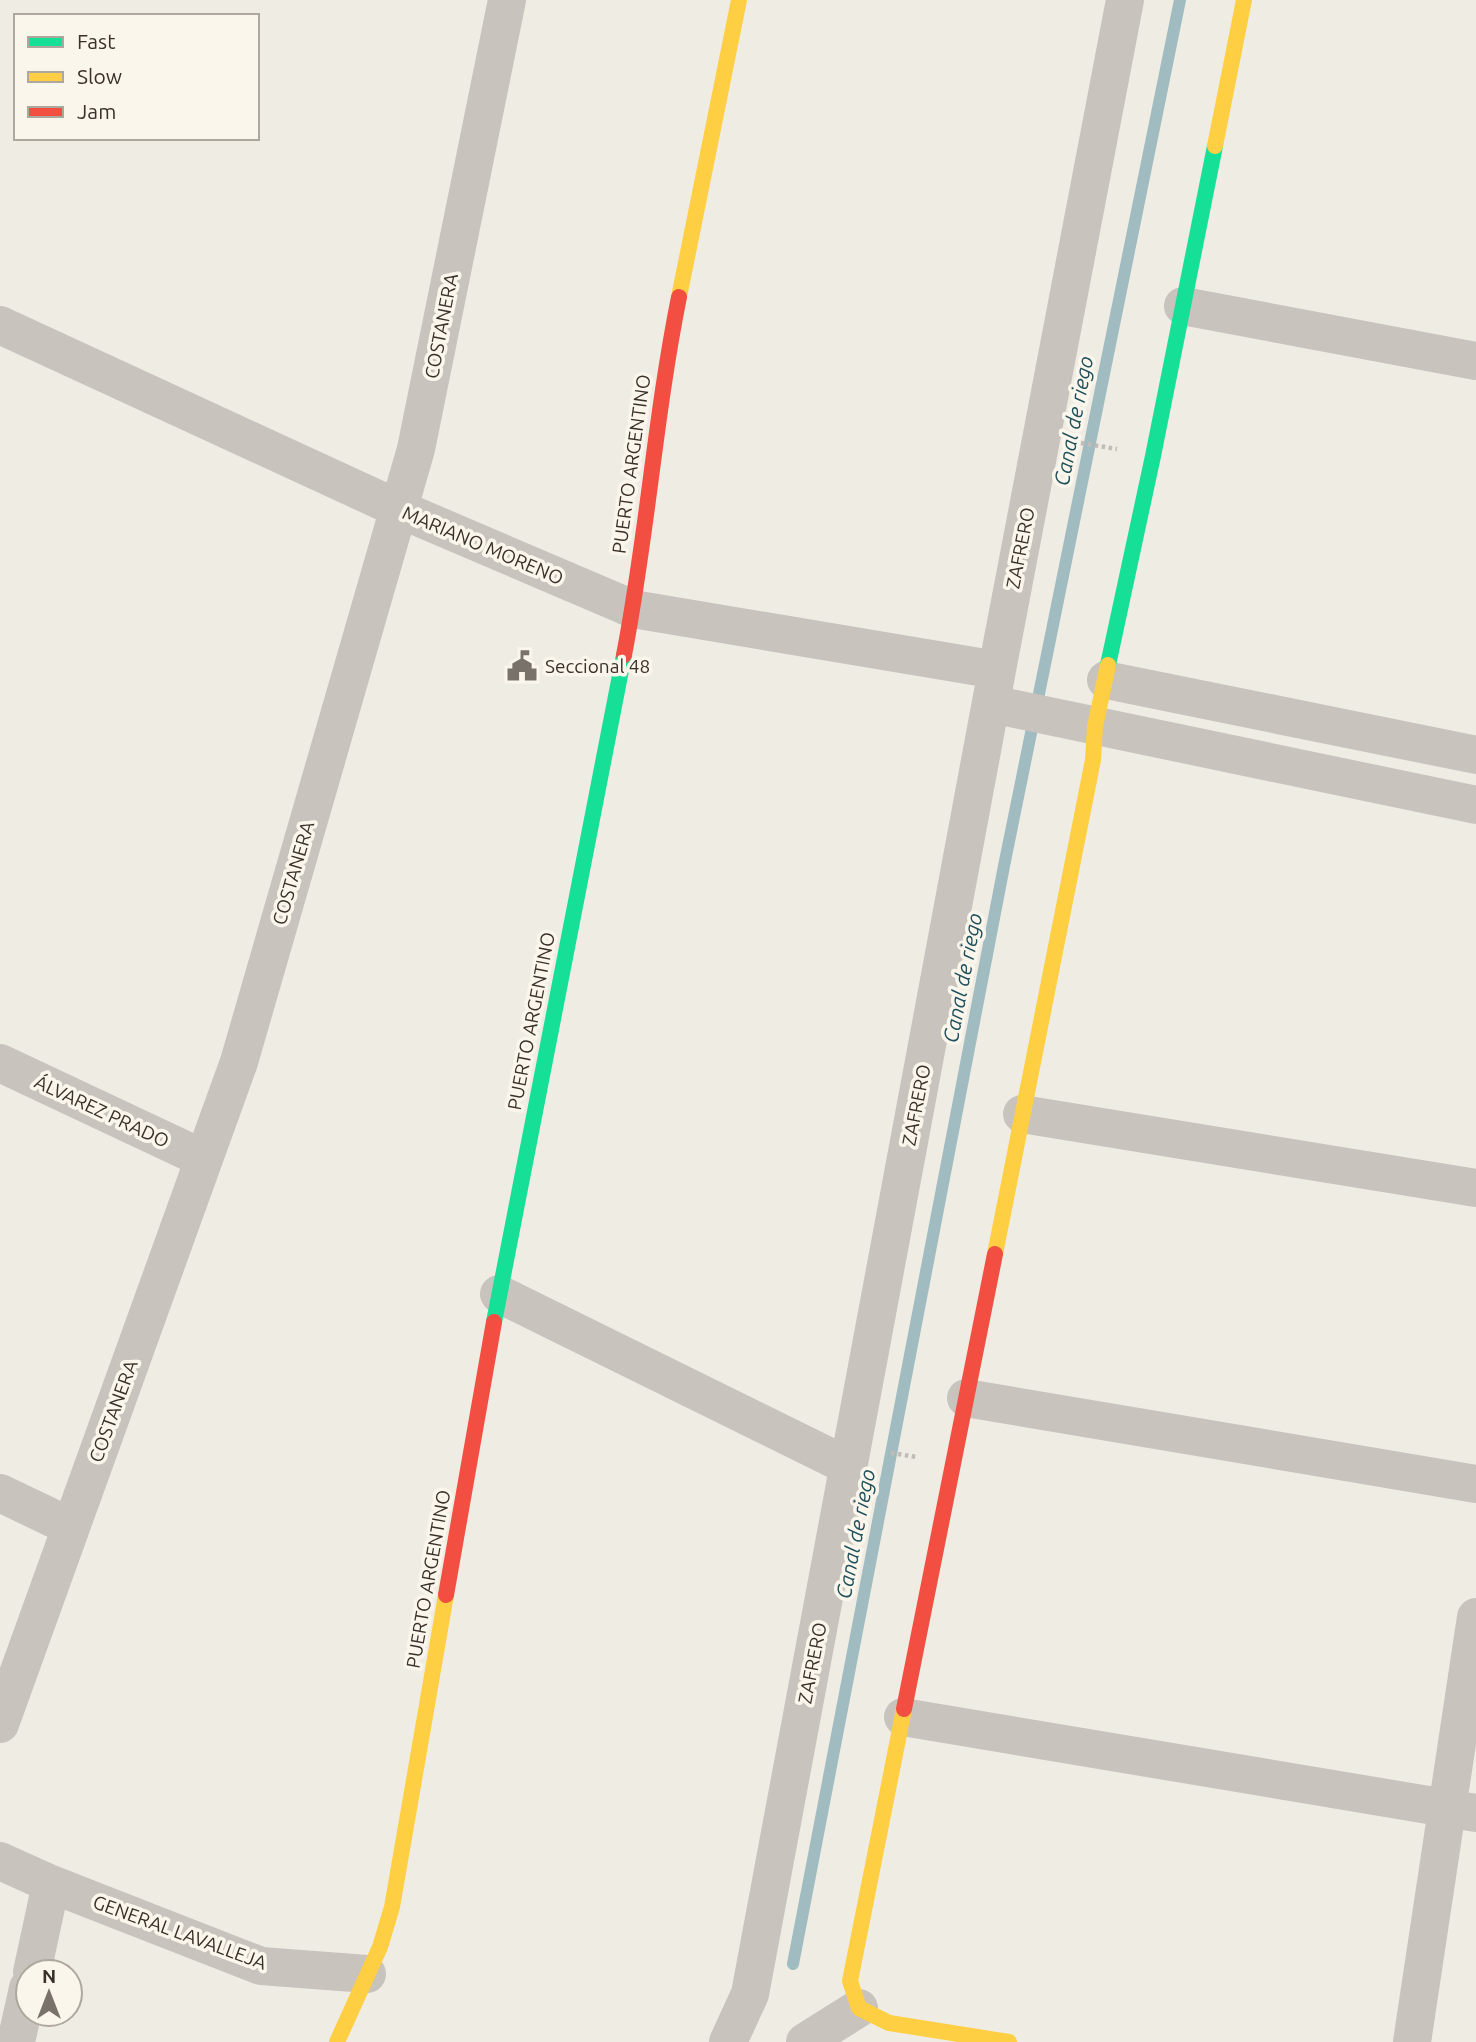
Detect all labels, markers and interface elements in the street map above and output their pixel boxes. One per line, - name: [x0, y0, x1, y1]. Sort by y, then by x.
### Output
- legend: [14, 14, 259, 140]
- text: Fast: [77, 29, 115, 53]
- text: Slow: [77, 64, 122, 88]
- text: Jam: [77, 99, 116, 123]
- street label: COSTANERA: [420, 271, 462, 381]
- water label: Canal de riego: [1049, 354, 1097, 488]
- street label: PUERTO ARGENTINO: [608, 373, 654, 555]
- street label: MARIANO MORENO: [399, 501, 567, 589]
- street label: ZAFRERO: [1001, 505, 1039, 591]
- public building icon: Seccional 48: [505, 649, 539, 683]
- place label: Seccional 48: [545, 655, 650, 677]
- street label: COSTANERA: [268, 818, 318, 927]
- water label: Canal de riego: [938, 911, 986, 1045]
- street label: PUERTO ARGENTINO: [503, 930, 559, 1112]
- street label: ZAFRERO: [897, 1062, 935, 1148]
- street label: ÁLVAREZ PRADO: [31, 1070, 173, 1152]
- street label: COSTANERA: [84, 1356, 142, 1465]
- water label: Canal de riego: [831, 1467, 879, 1601]
- street label: PUERTO ARGENTINO: [401, 1488, 455, 1670]
- street label: ZAFRERO: [793, 1620, 831, 1706]
- street label: GENERAL LAVALLEJA: [90, 1890, 270, 1974]
- north arrow: [14, 1958, 84, 2028]
- text: N: [42, 1965, 56, 1987]

